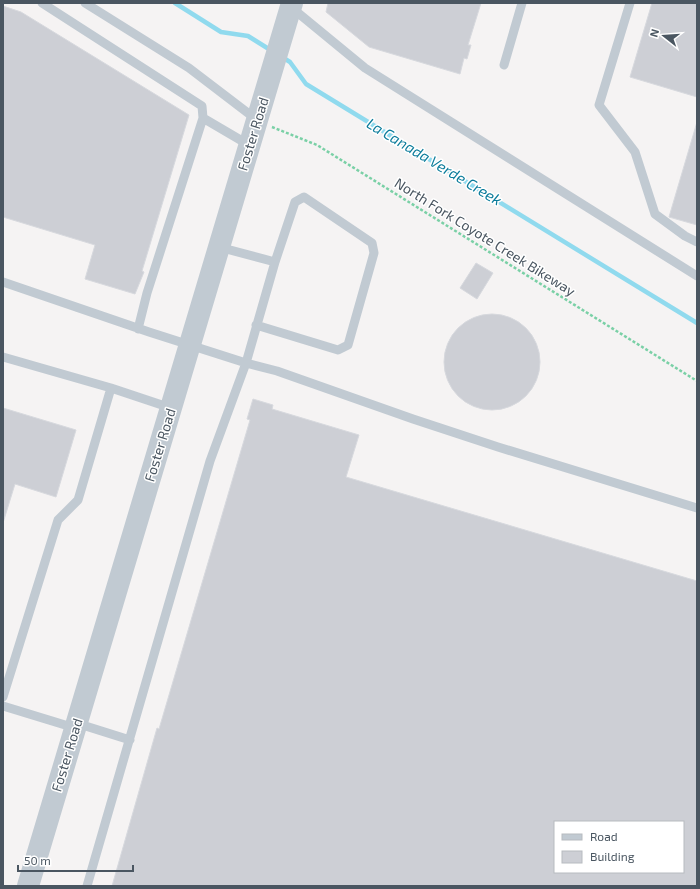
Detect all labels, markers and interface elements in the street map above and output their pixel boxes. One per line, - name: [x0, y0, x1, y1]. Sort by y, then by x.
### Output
- north arrow: [644, 16, 684, 56]
- text: N: [647, 27, 661, 39]
- street label: Foster Road: [233, 95, 272, 173]
- water label: La Canada Verde Creek: [364, 114, 506, 209]
- street label: North Fork Coyote Creek Bikeway: [392, 174, 579, 300]
- street label: Foster Road: [140, 406, 179, 484]
- street label: Foster Road: [47, 716, 86, 794]
- legend: [554, 821, 684, 873]
- text: Road: [590, 829, 618, 843]
- scale bar: [18, 847, 133, 873]
- text: Building: [590, 849, 635, 863]
- text: 50 m: [24, 853, 51, 867]

